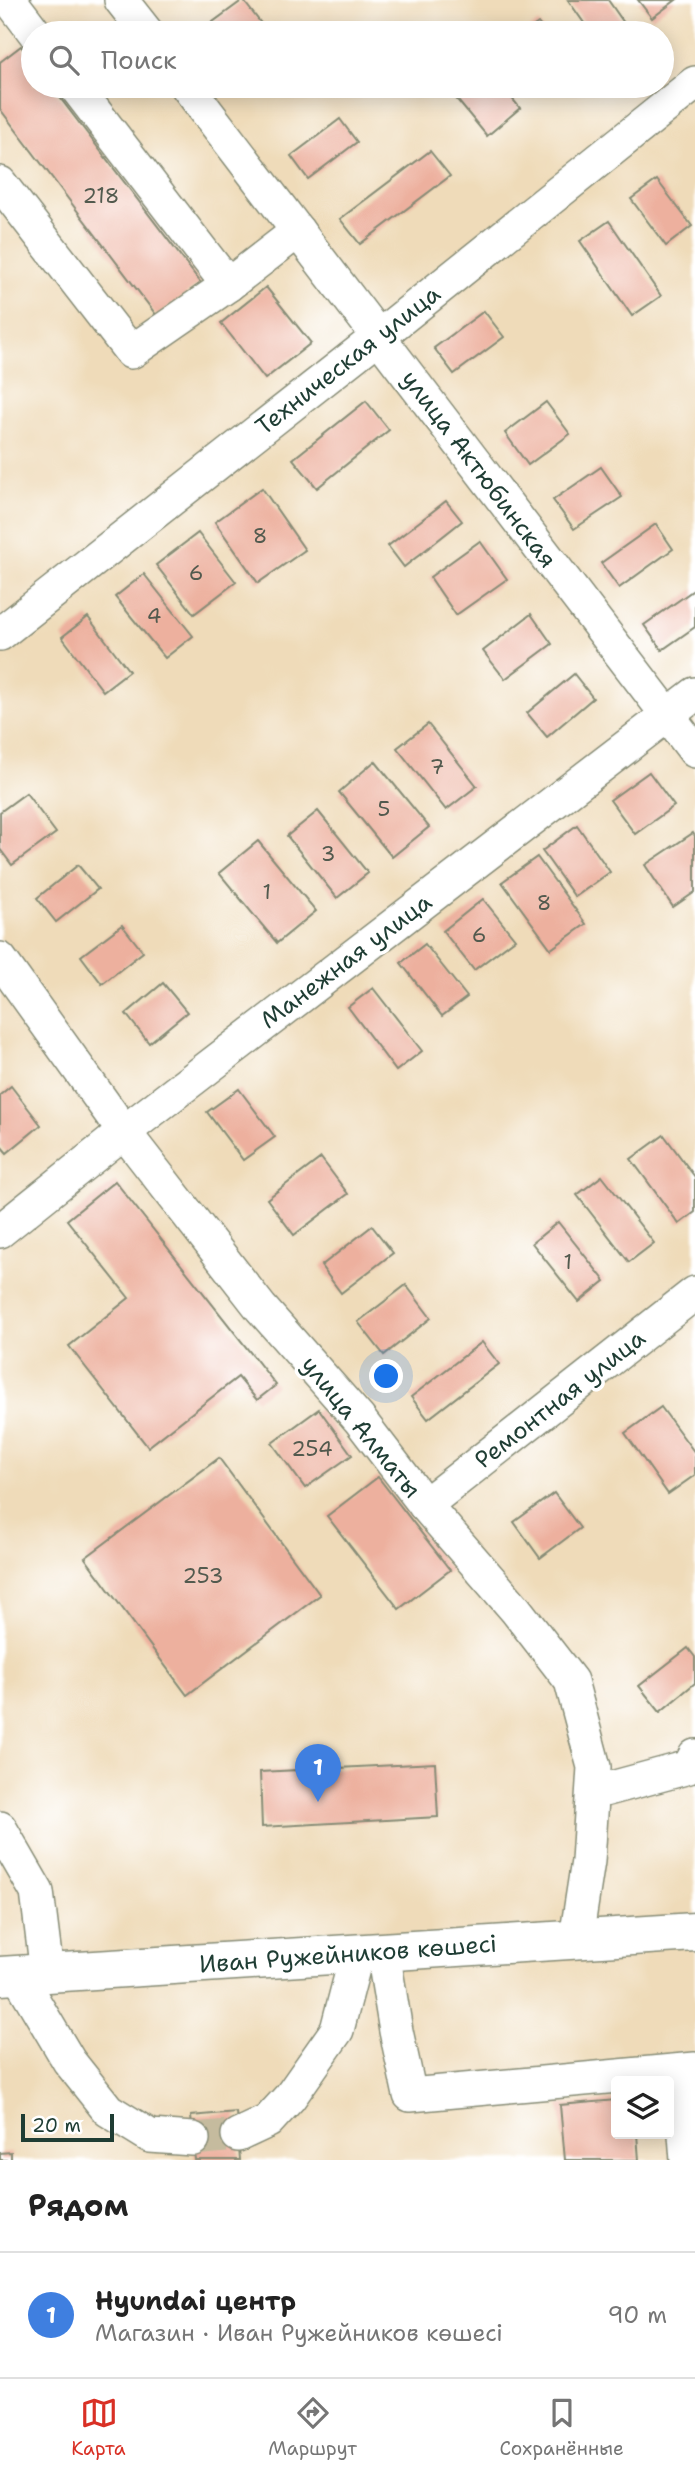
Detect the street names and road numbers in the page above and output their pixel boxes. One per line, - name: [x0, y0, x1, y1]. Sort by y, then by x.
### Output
- street label: Техническая улица: [249, 278, 447, 442]
- street label: улица Актюбинская: [394, 364, 564, 574]
- street label: Манежная улица: [254, 886, 438, 1036]
- street label: Ремонтная улица: [468, 1322, 652, 1476]
- street label: улица Алматы: [294, 1349, 428, 1505]
- street label: Иван Ружейников көшесі: [198, 1928, 498, 1980]

